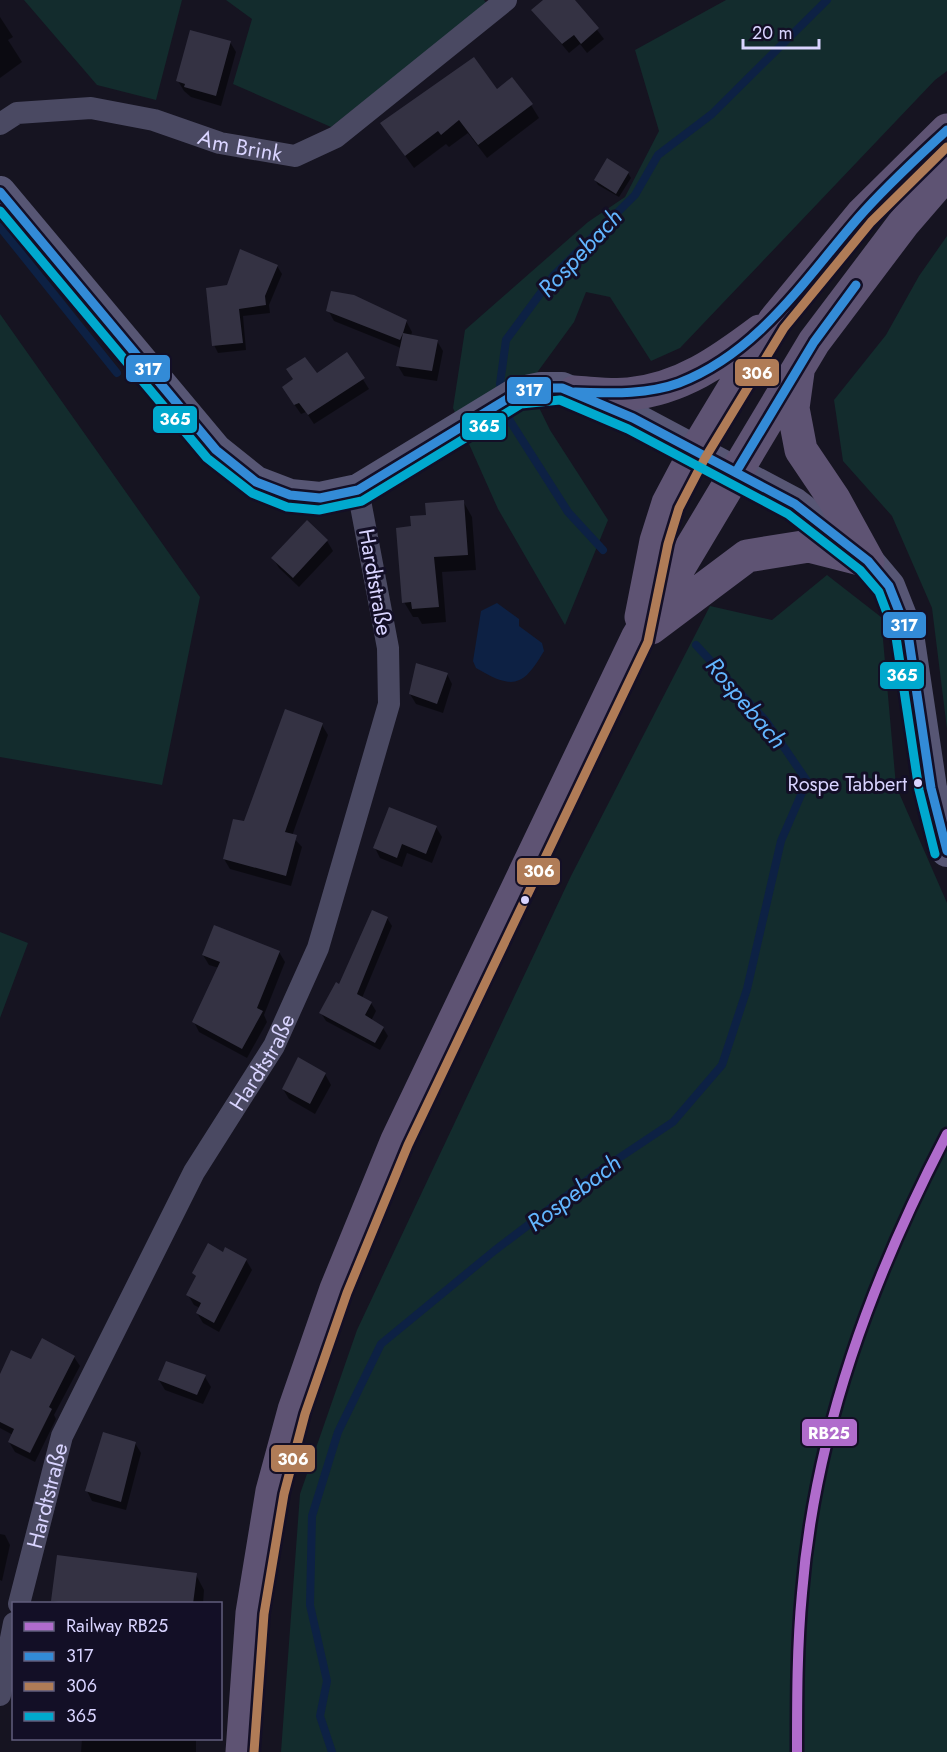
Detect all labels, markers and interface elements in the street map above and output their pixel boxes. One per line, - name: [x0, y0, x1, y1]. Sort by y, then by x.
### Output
- scale bar: [743, 12, 820, 50]
- text: 20 m: [752, 20, 792, 46]
- street label: Am Brink: [194, 121, 285, 170]
- water label: Rospebach: [529, 200, 630, 305]
- line badge: 317: [125, 354, 171, 383]
- text: 317: [134, 358, 162, 381]
- line badge: 306: [734, 358, 780, 387]
- text: 306: [741, 362, 773, 385]
- line badge: 317: [506, 376, 552, 405]
- text: 317: [515, 379, 543, 402]
- line badge: 365: [152, 405, 198, 434]
- text: 365: [160, 408, 190, 431]
- line badge: 365: [461, 412, 507, 441]
- text: 365: [469, 415, 499, 438]
- street label: Hardtstraße: [351, 526, 401, 638]
- line badge: 317: [882, 611, 927, 639]
- text: 317: [890, 614, 918, 637]
- water label: Rospebach: [698, 649, 795, 756]
- line badge: 365: [879, 661, 925, 690]
- text: 365: [887, 664, 917, 687]
- place label: Rospe Tabbert: [787, 770, 907, 799]
- marker: Rospe Tabbert: [912, 777, 924, 789]
- line badge: 306: [516, 857, 561, 886]
- text: 306: [523, 860, 555, 883]
- unlabelled marker: [519, 894, 531, 906]
- street label: Hardtstraße: [221, 1008, 303, 1117]
- water label: Rospebach: [519, 1145, 628, 1240]
- line badge: RB25: [801, 1418, 858, 1447]
- text: RB25: [808, 1422, 850, 1445]
- street label: Hardtstraße: [18, 1439, 76, 1552]
- line badge: 306: [270, 1444, 316, 1473]
- text: 306: [277, 1448, 309, 1471]
- legend: [12, 1602, 222, 1740]
- text: Railway RB25: [66, 1613, 168, 1639]
- text: 317: [66, 1643, 94, 1669]
- text: 306: [66, 1673, 97, 1699]
- text: 365: [66, 1703, 96, 1729]

